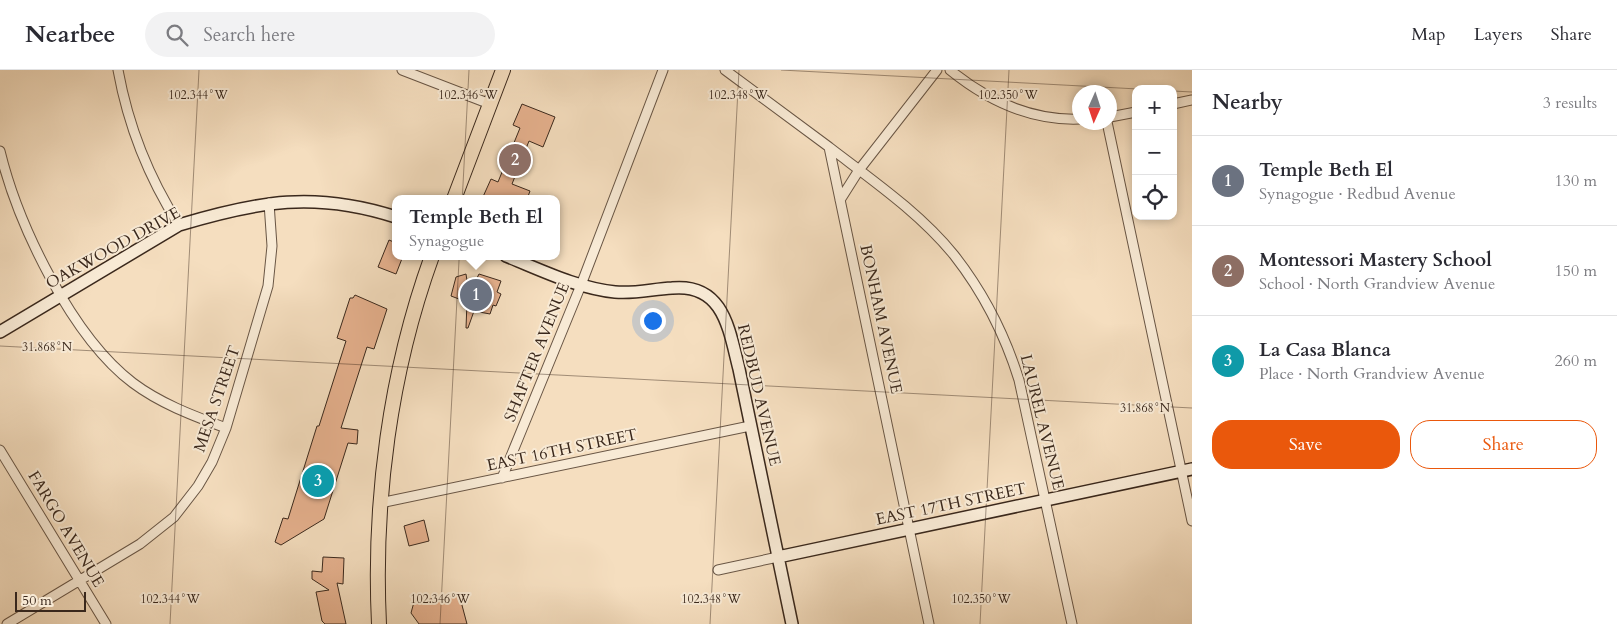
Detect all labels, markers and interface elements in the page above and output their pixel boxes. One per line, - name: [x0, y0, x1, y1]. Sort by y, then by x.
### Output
- search box: [145, 12, 495, 57]
- text: Nearbee: [25, 18, 115, 51]
- icon: search: [163, 21, 191, 49]
- text: Search here: [203, 22, 295, 48]
- text: Map: [1411, 22, 1446, 47]
- text: Layers: [1474, 22, 1523, 47]
- text: Share: [1551, 22, 1592, 47]
- north arrow: [1072, 85, 1117, 130]
- map controls: [1132, 85, 1177, 220]
- button: +: [1132, 85, 1177, 130]
- text: 102.344°W: [168, 87, 228, 103]
- text: 102.346°W: [438, 87, 498, 103]
- text: 102.348°W: [708, 87, 768, 103]
- text: 102.350°W: [978, 87, 1038, 103]
- text: Nearby: [1212, 88, 1283, 117]
- text: 3 results: [1543, 92, 1597, 114]
- button: −: [1132, 130, 1177, 175]
- pin: 2: [499, 141, 531, 179]
- text: Temple Beth El: [1259, 157, 1393, 183]
- text: 1: [1224, 170, 1232, 192]
- text: 130 m: [1555, 170, 1597, 192]
- button: locate: [1132, 175, 1177, 220]
- text: Synagogue · Redbud Avenue: [1259, 183, 1456, 205]
- popup: [392, 195, 560, 260]
- street label: OAKWOOD DRIVE: [42, 202, 184, 294]
- text: Temple Beth El: [409, 204, 543, 230]
- text: Synagogue: [409, 230, 484, 252]
- street label: BONHAM AVENUE: [854, 242, 908, 396]
- text: Montessori Mastery School: [1259, 247, 1492, 273]
- text: 2: [1224, 260, 1232, 282]
- text: 150 m: [1555, 260, 1597, 282]
- text: School · North Grandview Avenue: [1259, 273, 1495, 295]
- pin: 1: [460, 276, 492, 314]
- street label: SHAFTER AVENUE: [499, 279, 575, 425]
- your location: [640, 308, 666, 334]
- street label: REDBUD AVENUE: [732, 322, 786, 468]
- text: La Casa Blanca: [1259, 337, 1391, 363]
- text: 31.868°N: [22, 339, 73, 355]
- street label: MESA STREET: [189, 343, 246, 455]
- text: 3: [1224, 350, 1232, 372]
- text: 260 m: [1555, 350, 1597, 372]
- street label: LAUREL AVENUE: [1015, 352, 1069, 492]
- text: Place · North Grandview Avenue: [1259, 363, 1485, 385]
- text: 31.868°N: [1120, 400, 1171, 416]
- button: Save: [1212, 420, 1400, 469]
- button: Share: [1410, 420, 1597, 469]
- street label: EAST 16TH STREET: [485, 423, 640, 477]
- pin: 3: [302, 462, 334, 500]
- street label: FARGO AVENUE: [23, 467, 109, 591]
- street label: EAST 17TH STREET: [874, 477, 1029, 531]
- scale bar: [15, 589, 86, 612]
- text: 50 m: [22, 591, 52, 610]
- text: 102.344°W: [140, 591, 200, 607]
- text: 102.346°W: [410, 591, 470, 607]
- text: 102.348°W: [681, 591, 741, 607]
- text: 102.350°W: [951, 591, 1011, 607]

